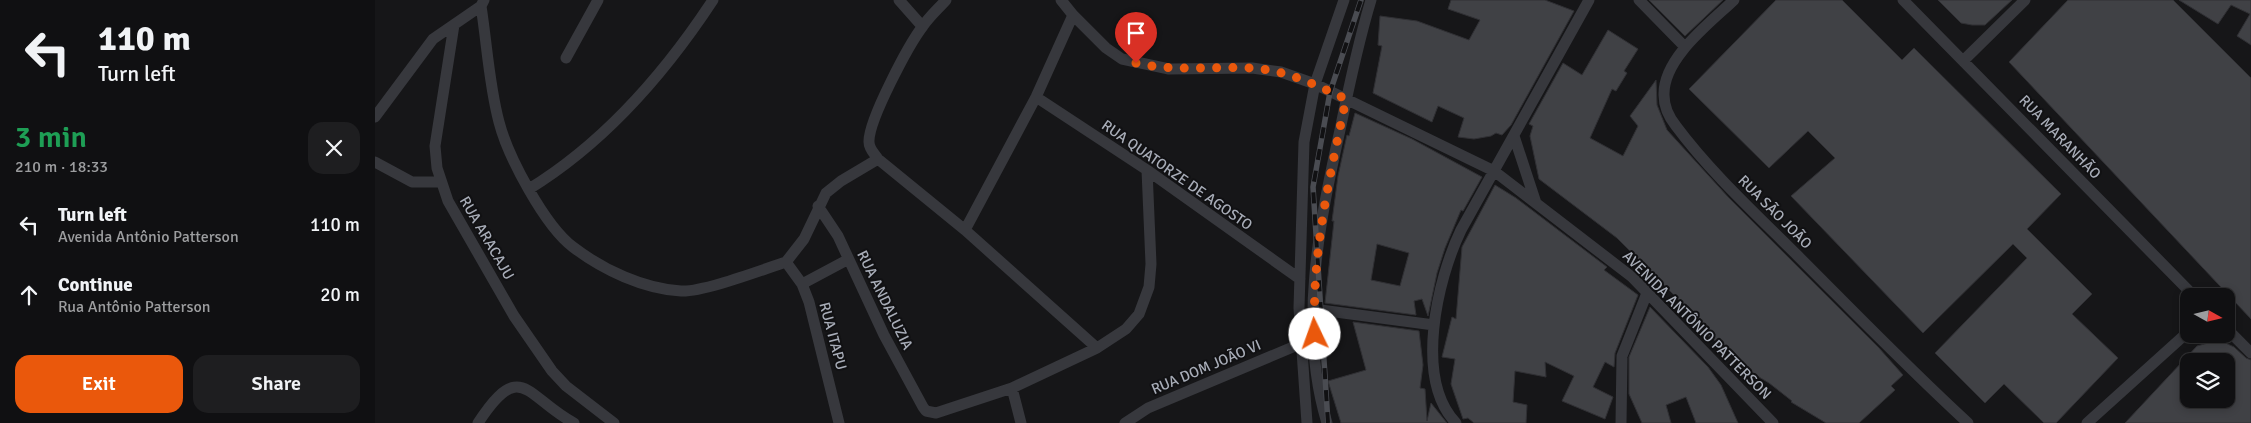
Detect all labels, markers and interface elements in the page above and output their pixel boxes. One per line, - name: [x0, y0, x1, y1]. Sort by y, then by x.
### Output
- pin: [1115, 12, 1157, 63]
- text: 110 m: [98, 17, 191, 60]
- icon: arrive: [1122, 19, 1150, 47]
- icon: left: [15, 20, 80, 85]
- text: Turn left: [98, 60, 176, 87]
- street label: RUA MARANHÃO: [2015, 91, 2105, 183]
- street label: RUA QUATORZE DE AGOSTO: [1098, 116, 1256, 234]
- text: 3 min: [15, 119, 87, 156]
- button: close: [308, 122, 360, 174]
- text: 210 m · 18:33: [15, 157, 108, 177]
- street label: RUA SÃO JOÃO: [1734, 171, 1816, 253]
- street label: RUA ARACAJU: [456, 193, 518, 283]
- text: Turn left: [58, 203, 127, 227]
- icon: left: [15, 211, 43, 239]
- text: 110 m: [310, 213, 360, 237]
- text: Avenida Antônio Patterson: [58, 227, 239, 247]
- street label: AVENIDA ANTÔNIO PATTERSON: [1619, 246, 1776, 403]
- street label: RUA ANDALUZIA: [853, 247, 917, 353]
- text: Continue: [58, 273, 133, 297]
- icon: ahead: [15, 281, 43, 309]
- text: 20 m: [320, 283, 360, 307]
- north arrow: [2180, 288, 2235, 342]
- map controls: [2180, 288, 2235, 408]
- text: Rua Antônio Patterson: [58, 297, 211, 317]
- street label: RUA ITAPU: [815, 300, 851, 372]
- position arrow: [1288, 307, 1340, 359]
- street label: RUA DOM JOÃO VI: [1148, 335, 1264, 398]
- button: layers: [2180, 353, 2235, 408]
- button: Exit: [15, 355, 183, 413]
- button: Share: [193, 355, 360, 413]

